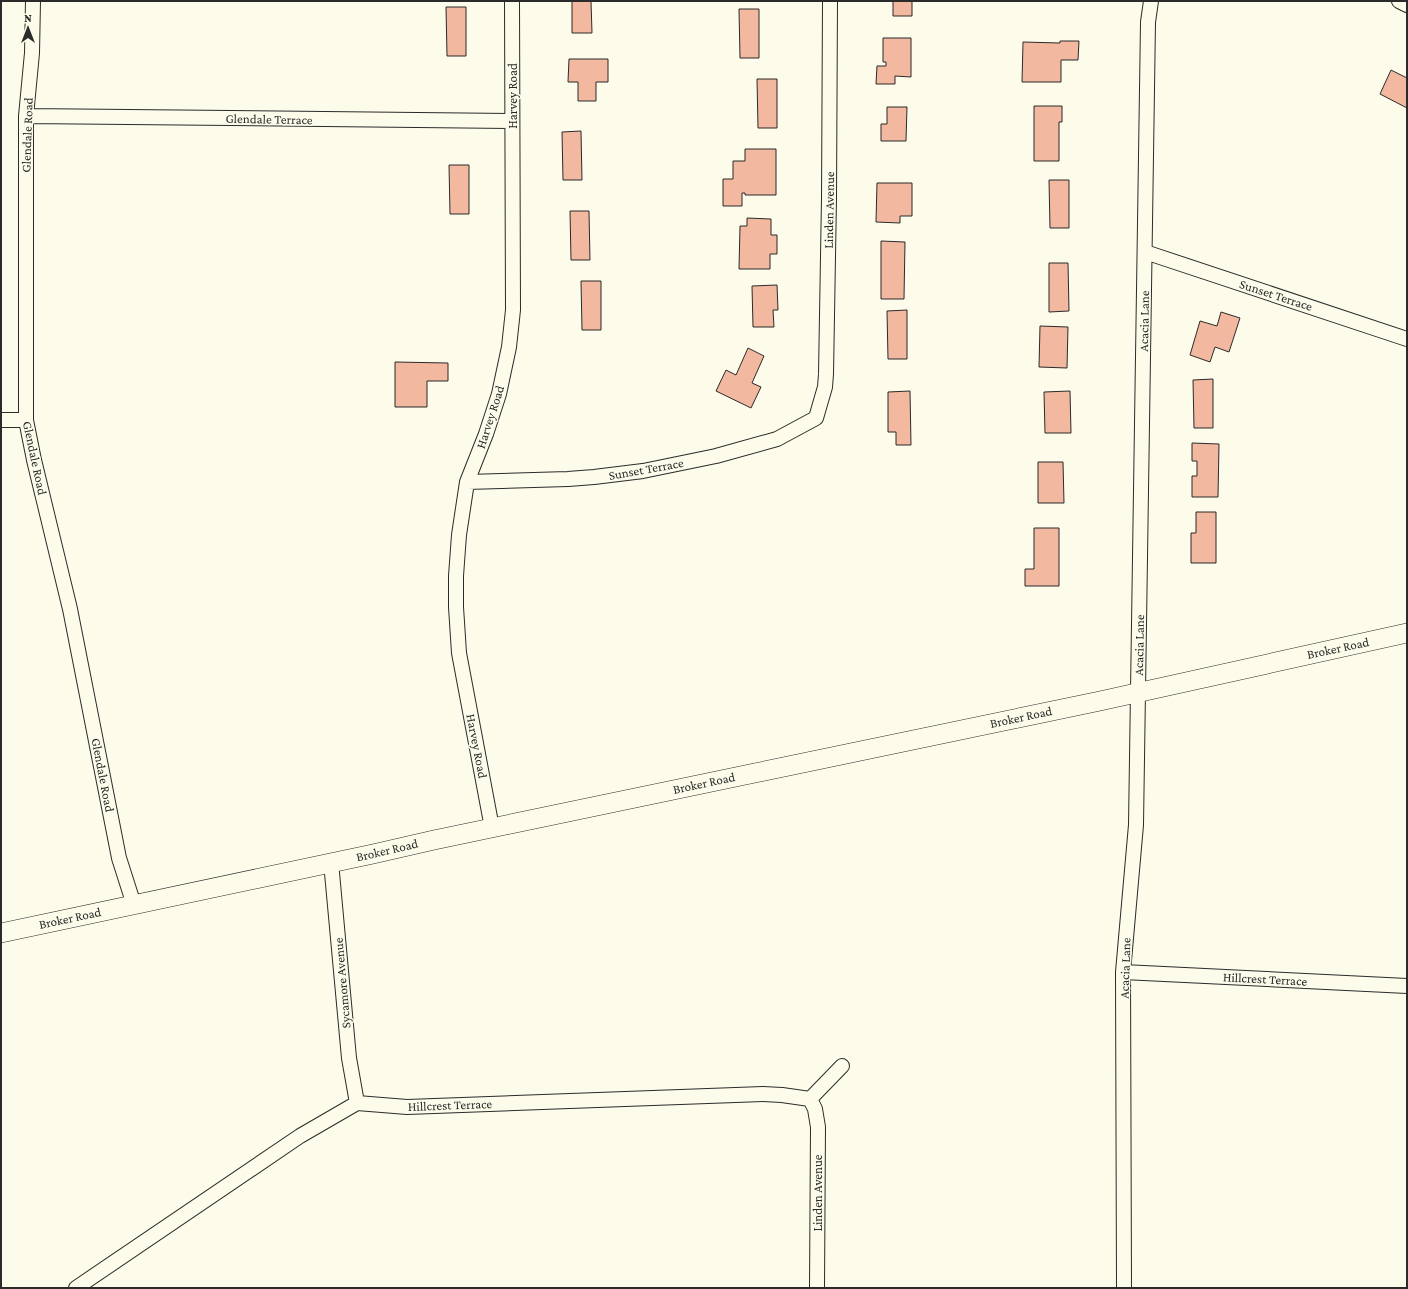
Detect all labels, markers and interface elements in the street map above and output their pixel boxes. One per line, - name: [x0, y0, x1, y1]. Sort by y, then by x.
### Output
- north arrow: [8, 8, 48, 48]
- text: N: [24, 12, 32, 24]
- street label: Harvey Road: [505, 63, 520, 129]
- street label: Glendale Road: [18, 97, 36, 173]
- street label: Glendale Terrace: [225, 111, 313, 127]
- street label: Linden Avenue: [821, 171, 837, 249]
- street label: Sunset Terrace: [1238, 276, 1315, 314]
- street label: Acacia Lane: [1136, 290, 1152, 352]
- street label: Harvey Road: [473, 383, 507, 450]
- street label: Glendale Road: [20, 420, 50, 496]
- street label: Sunset Terrace: [607, 455, 685, 483]
- street label: Acacia Lane: [1131, 614, 1147, 676]
- street label: Broker Road: [1306, 634, 1371, 662]
- street label: Broker Road: [989, 703, 1054, 731]
- street label: Harvey Road: [463, 712, 491, 780]
- street label: Glendale Road: [88, 737, 118, 813]
- street label: Broker Road: [672, 769, 737, 797]
- street label: Broker Road: [355, 836, 420, 864]
- street label: Broker Road: [38, 904, 103, 932]
- street label: Sycamore Avenue: [331, 937, 353, 1029]
- street label: Acacia Lane: [1116, 937, 1134, 999]
- street label: Hillcrest Terrace: [1222, 969, 1308, 989]
- street label: Hillcrest Terrace: [408, 1096, 493, 1114]
- street label: Linden Avenue: [810, 1154, 825, 1232]

